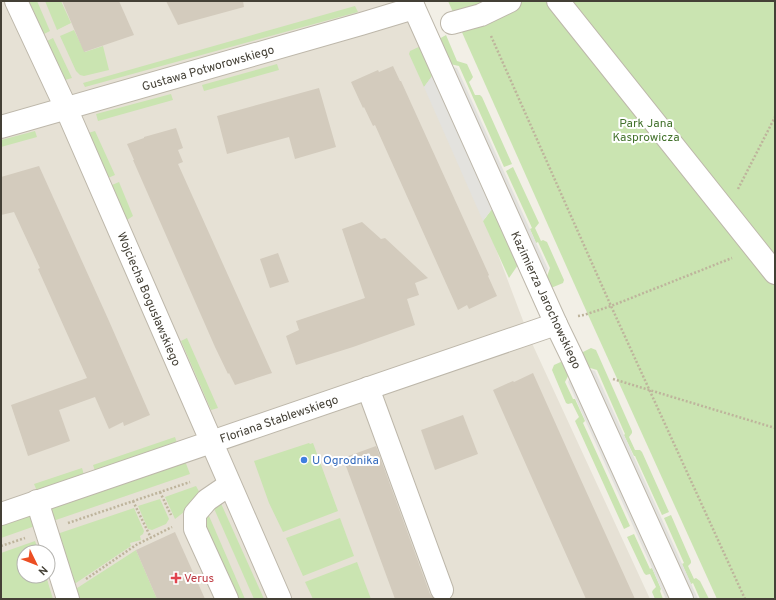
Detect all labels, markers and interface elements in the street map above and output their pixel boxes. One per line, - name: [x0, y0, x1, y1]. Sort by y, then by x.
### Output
- street label: Gustawa Potworowskiego: [140, 42, 277, 96]
- park label: Park Jana Kasprowicza: [612, 116, 680, 146]
- street label: Kazimierza Jarochowskiego: [506, 229, 584, 372]
- street label: Wojciecha Bogusławskiego: [113, 230, 184, 369]
- street label: Floriana Stablewskiego: [218, 392, 341, 448]
- place label: U Ogrodnika: [312, 453, 379, 469]
- marker: U Ogrodnika: [299, 455, 309, 465]
- north arrow: [16, 544, 56, 584]
- text: N: [35, 562, 50, 578]
- place label: Verus: [184, 571, 214, 587]
- marker: Verus: [171, 573, 181, 583]

